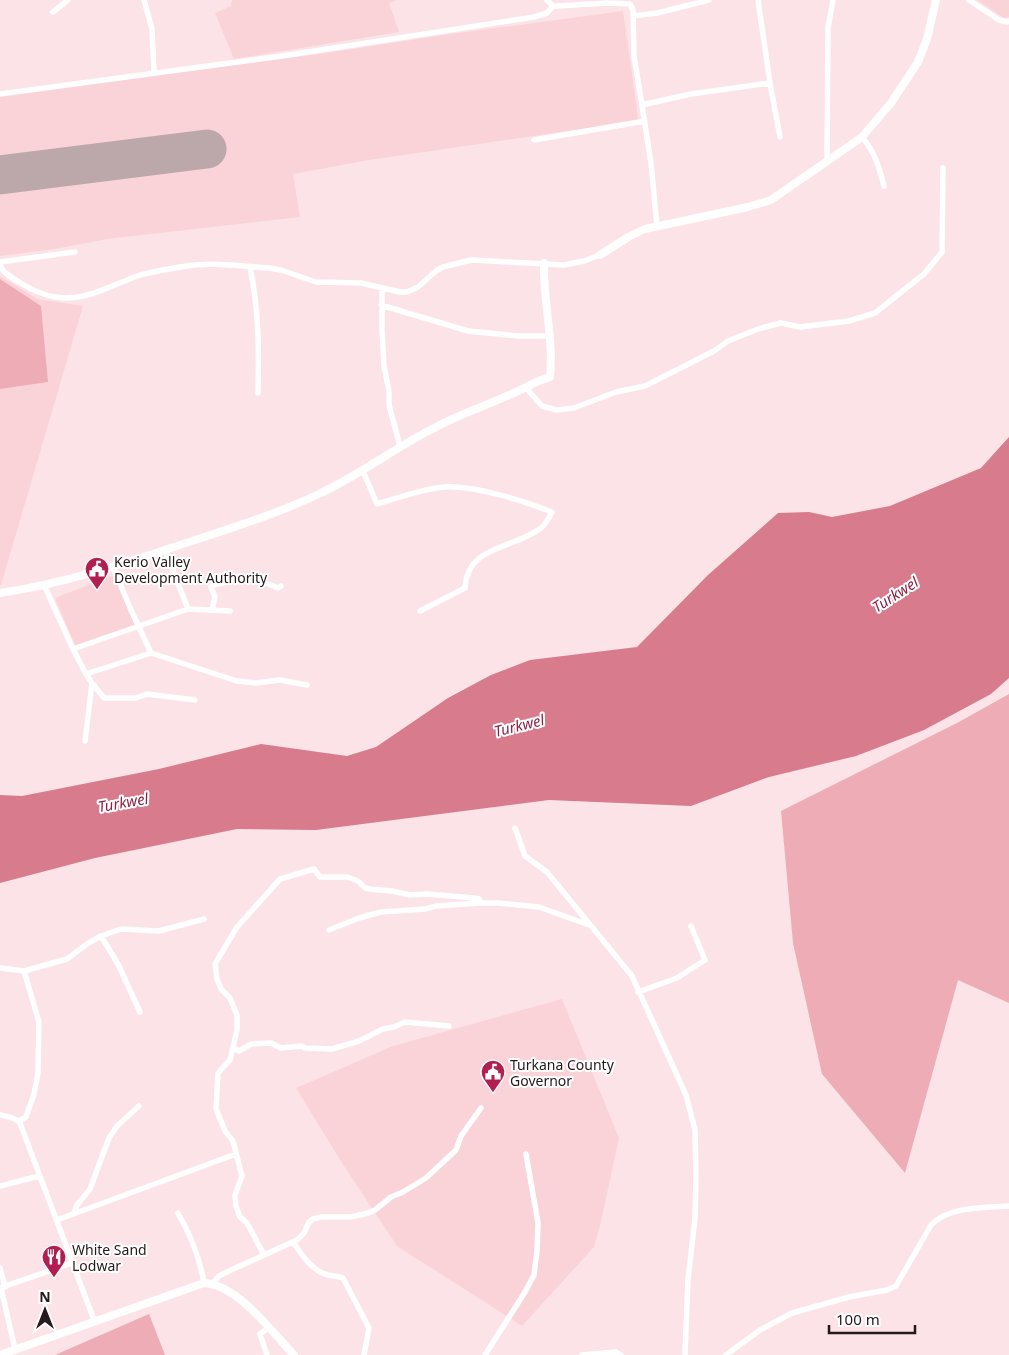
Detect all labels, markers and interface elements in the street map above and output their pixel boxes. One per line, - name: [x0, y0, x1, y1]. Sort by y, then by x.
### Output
- place label: Kerio Valley Development Authority: [114, 552, 268, 587]
- public building icon: Kerio Valley Development Authority: [84, 556, 110, 590]
- water label: Turkwel: [868, 571, 923, 616]
- water label: Turkwel: [492, 709, 547, 741]
- water label: Turkwel: [96, 788, 151, 816]
- place label: Turkana County Governor: [510, 1055, 615, 1090]
- public building icon: Turkana County Governor: [480, 1059, 506, 1093]
- place label: White Sand Lodwar: [72, 1240, 147, 1275]
- restaurant icon: White Sand Lodwar: [41, 1244, 67, 1278]
- north arrow: [20, 1285, 70, 1335]
- text: N: [39, 1287, 51, 1306]
- scale bar: [829, 1302, 915, 1334]
- text: 100 m: [836, 1309, 880, 1329]

